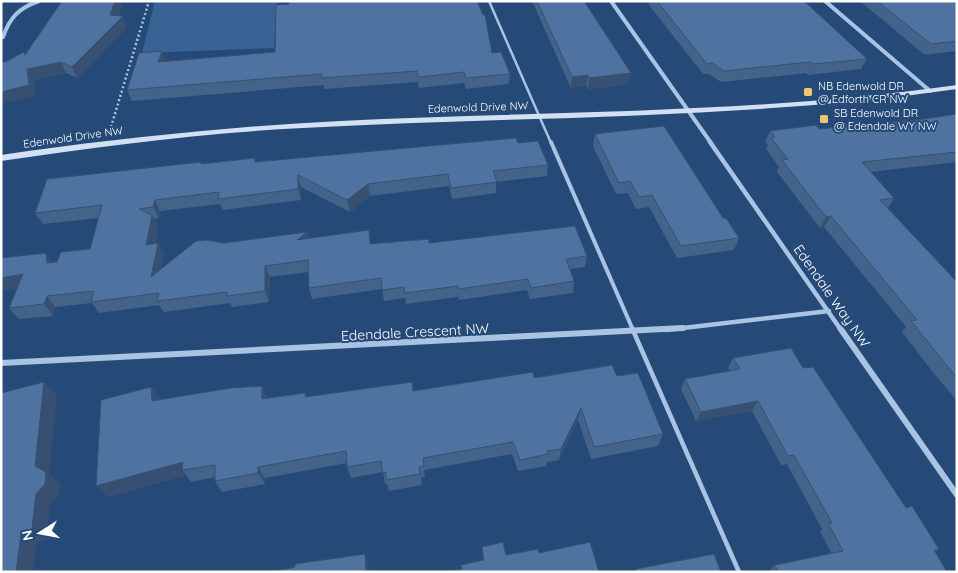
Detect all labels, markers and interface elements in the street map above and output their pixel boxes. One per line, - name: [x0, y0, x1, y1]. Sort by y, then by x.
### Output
- place label: NB Edenwold DR @ Edforth CR NW: [818, 79, 909, 106]
- marker: NB Edenwold DR @ Edforth CR NW: [802, 86, 814, 98]
- street label: Edenwold Drive NW: [428, 98, 529, 116]
- place label: SB Edenwold DR @ Edendale WY NW: [834, 106, 937, 133]
- marker: SB Edenwold DR @ Edendale WY NW: [818, 113, 830, 125]
- street label: Edenwold Drive NW: [22, 123, 124, 151]
- street label: Edendale Way NW: [790, 241, 874, 351]
- street label: Edendale Crescent NW: [340, 319, 490, 345]
- north arrow: [15, 508, 65, 558]
- text: N: [17, 529, 37, 542]

